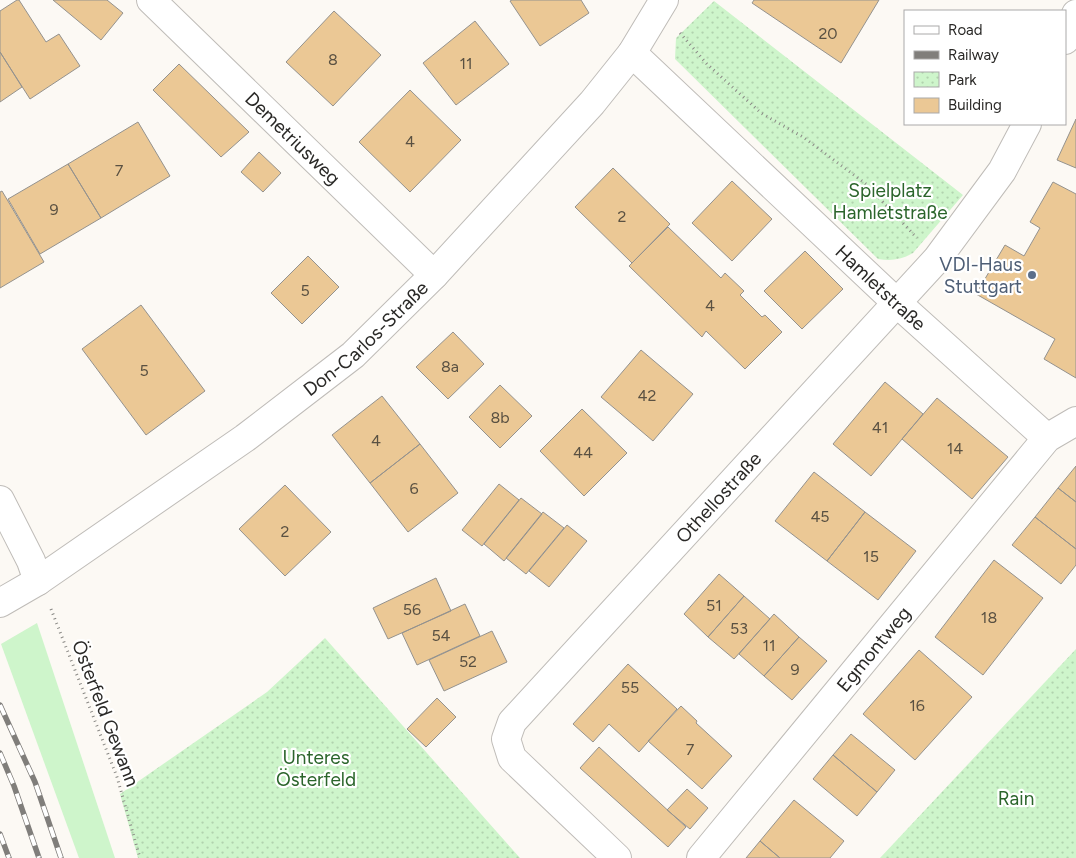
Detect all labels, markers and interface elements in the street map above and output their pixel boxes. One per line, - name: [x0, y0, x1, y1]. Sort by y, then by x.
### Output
- legend: [904, 10, 1066, 125]
- text: Road: [948, 21, 983, 39]
- house number: 20: [818, 24, 838, 43]
- text: Railway: [948, 46, 999, 64]
- house number: 8: [328, 50, 338, 69]
- house number: 11: [459, 54, 473, 73]
- text: Park: [948, 71, 977, 89]
- street label: Demetriusweg: [240, 87, 345, 190]
- text: Building: [948, 96, 1002, 114]
- house number: 4: [405, 132, 415, 151]
- house number: 7: [115, 161, 124, 180]
- park label: Spielplatz Hamletstraße: [832, 179, 948, 224]
- house number: 9: [49, 200, 59, 219]
- house number: 2: [618, 207, 626, 226]
- street label: Hamletstraße: [831, 240, 931, 336]
- place label: VDI-Haus Stuttgart: [939, 253, 1022, 298]
- marker: VDI-Haus Stuttgart: [1026, 269, 1038, 281]
- street label: Don-Carlos-Straße: [299, 276, 433, 401]
- house number: 5: [300, 281, 310, 300]
- house number: 4: [705, 296, 715, 315]
- house number: 8a: [441, 357, 459, 376]
- house number: 5: [139, 361, 149, 380]
- house number: 42: [638, 386, 656, 405]
- house number: 8b: [490, 408, 510, 427]
- house number: 41: [872, 418, 888, 437]
- house number: 4: [371, 431, 381, 450]
- house number: 14: [947, 439, 963, 458]
- house number: 44: [573, 443, 593, 462]
- street label: Othellostraße: [671, 447, 766, 548]
- house number: 6: [409, 479, 419, 498]
- house number: 45: [810, 507, 830, 526]
- house number: 2: [281, 522, 289, 541]
- house number: 15: [863, 547, 879, 566]
- house number: 51: [706, 596, 722, 615]
- house number: 56: [403, 600, 421, 619]
- street label: Egmontweg: [832, 602, 916, 696]
- house number: 18: [981, 608, 997, 627]
- house number: 53: [730, 619, 748, 638]
- house number: 54: [431, 626, 451, 645]
- house number: 11: [762, 636, 776, 655]
- street label: Österfeld Gewann: [67, 637, 144, 790]
- house number: 52: [459, 652, 477, 671]
- house number: 9: [790, 660, 800, 679]
- house number: 55: [621, 678, 639, 697]
- house number: 16: [909, 696, 925, 715]
- house number: 7: [686, 740, 695, 759]
- park label: Unteres Österfeld: [276, 746, 356, 791]
- park label: Rain: [998, 787, 1034, 810]

